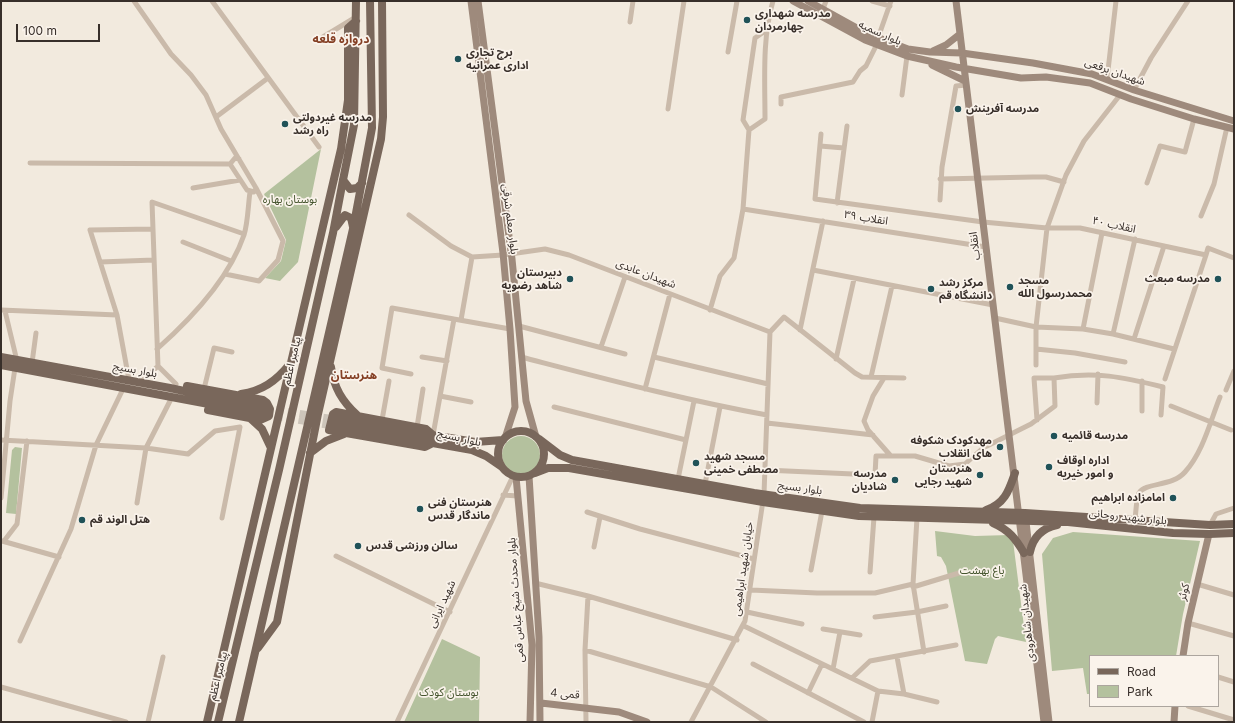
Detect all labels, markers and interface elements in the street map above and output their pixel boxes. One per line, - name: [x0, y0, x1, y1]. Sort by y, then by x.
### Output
- place label: مدرسه شهداری چهارمردان: [755, 7, 831, 33]
- marker: مدرسه شهداری چهارمردان: [742, 15, 752, 25]
- scale bar: [18, 16, 102, 42]
- street label: بلوار سمیه: [856, 18, 904, 48]
- text: 100 m: [23, 23, 57, 38]
- district label: دروازه قلعه: [313, 32, 369, 46]
- place label: برج تجاری اداری عمرانیه: [466, 46, 529, 72]
- marker: برج تجاری اداری عمرانیه: [453, 54, 463, 64]
- street label: شهیدان برقعی: [1083, 55, 1147, 89]
- place label: مدرسه آفرینش: [966, 102, 1039, 116]
- marker: مدرسه آفرینش: [953, 104, 963, 114]
- place label: مدرسه غیردولتی راه رشد: [293, 111, 372, 137]
- marker: مدرسه غیردولتی راه رشد: [280, 119, 290, 129]
- street label: بلوار معلم شرقی: [499, 183, 521, 255]
- park label: بوستان بهاره: [263, 193, 317, 207]
- street label: انقلاب ۳۹: [843, 208, 889, 228]
- street label: انقلاب ۴۰: [1091, 214, 1137, 236]
- street label: انقلاب: [967, 231, 983, 261]
- street label: شهیدان عابدی: [614, 256, 678, 292]
- place label: دبیرستان شاهد رضویه: [501, 266, 562, 292]
- place label: مدرسه مبعث: [1145, 272, 1210, 286]
- marker: دبیرستان شاهد رضویه: [565, 274, 575, 284]
- place label: مسجد محمدرسول الله: [1018, 274, 1092, 300]
- marker: مدرسه مبعث: [1213, 274, 1223, 284]
- place label: مرکز رشد دانشگاه قم: [939, 276, 992, 302]
- marker: مسجد محمدرسول الله: [1005, 282, 1015, 292]
- marker: مرکز رشد دانشگاه قم: [926, 284, 936, 294]
- street label: پیامبر اعظم: [280, 335, 304, 387]
- street label: بلوار بسیج: [112, 360, 158, 380]
- district label: هنرستان: [331, 368, 377, 382]
- street label: بلوار بسیج: [436, 427, 482, 449]
- place label: مدرسه قائمیه: [1062, 429, 1128, 443]
- marker: مدرسه قائمیه: [1049, 431, 1059, 441]
- place label: مهدکودک شکوفه های انقلاب: [911, 434, 992, 460]
- marker: مهدکودک شکوفه های انقلاب: [995, 442, 1005, 452]
- place label: مسجد شهید مصطفی خمینی: [704, 450, 778, 476]
- place label: اداره اوقاف و امور خیریه: [1057, 454, 1113, 480]
- marker: مسجد شهید مصطفی خمینی: [691, 458, 701, 468]
- place label: هنرستان شهید رجایی: [915, 462, 972, 488]
- marker: اداره اوقاف و امور خیریه: [1044, 462, 1054, 472]
- place label: مدرسه شادیان: [852, 467, 887, 493]
- marker: هنرستان شهید رجایی: [975, 470, 985, 480]
- marker: مدرسه شادیان: [890, 475, 900, 485]
- street label: بلوار بسیج: [777, 478, 823, 498]
- place label: امامزاده ابراهیم: [1092, 491, 1165, 505]
- marker: امامزاده ابراهیم: [1168, 493, 1178, 503]
- place label: هنرستان فنی ماندگار قدس: [428, 496, 492, 522]
- marker: هنرستان فنی ماندگار قدس: [415, 504, 425, 514]
- street label: بلوار شهید روحانی: [1088, 506, 1168, 528]
- place label: هتل الوند قم: [90, 513, 150, 527]
- marker: هتل الوند قم: [77, 515, 87, 525]
- street label: خیابان شهید ابراهیمی: [730, 521, 756, 617]
- street label: بلوار محدث شیخ عباس قمی: [505, 537, 527, 663]
- place label: سالن ورزشی قدس: [366, 539, 458, 553]
- marker: سالن ورزشی قدس: [353, 541, 363, 551]
- park label: باغ بهشت: [960, 564, 1004, 578]
- street label: شهید ایرانی: [425, 578, 459, 630]
- street label: کوثر: [1176, 582, 1192, 602]
- street label: شهیدان شاهرودی: [1016, 583, 1038, 663]
- street label: پیامبر اعظم: [206, 650, 230, 702]
- legend: [1089, 655, 1219, 707]
- text: Road: [1127, 664, 1156, 679]
- text: Park: [1127, 684, 1153, 699]
- park label: بوستان کودک: [419, 686, 479, 700]
- street label: قمی 4: [550, 686, 580, 702]

